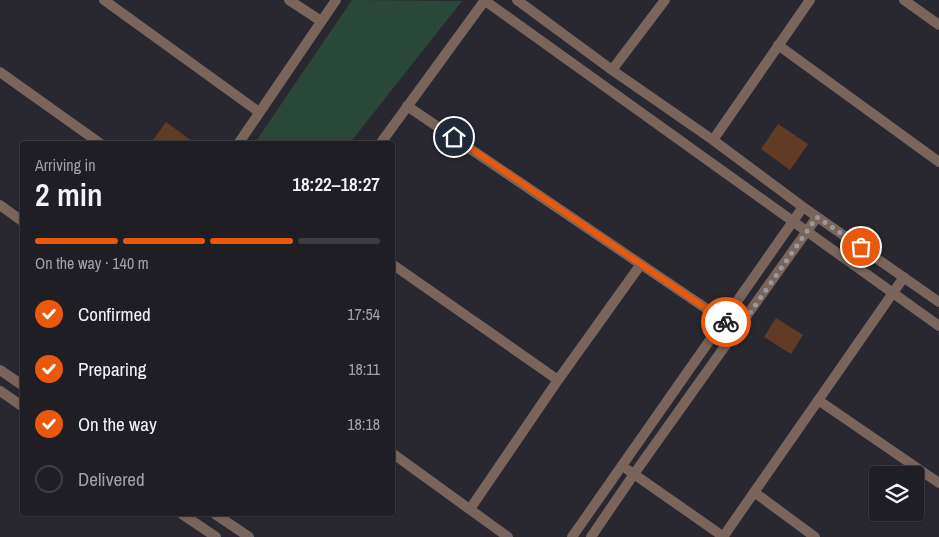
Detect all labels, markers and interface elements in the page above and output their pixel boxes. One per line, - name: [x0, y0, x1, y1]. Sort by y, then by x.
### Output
- pin: [433, 116, 475, 158]
- icon: home: [440, 123, 468, 151]
- text: Arriving in: [35, 154, 96, 176]
- text: 18:22–18:27: [292, 171, 380, 197]
- text: 2 min: [35, 173, 103, 216]
- pin: [840, 226, 882, 268]
- icon: bag: [847, 233, 875, 261]
- text: On the way · 140 m: [35, 252, 149, 274]
- courier: [701, 297, 751, 347]
- icon: check: [35, 300, 63, 328]
- text: Confirmed: [78, 301, 151, 327]
- text: 17:54: [347, 303, 380, 325]
- icon: bike: [712, 308, 740, 336]
- icon: check: [35, 355, 63, 383]
- text: Preparing: [78, 356, 146, 382]
- text: 18:11: [348, 358, 380, 380]
- icon: check: [35, 410, 63, 438]
- text: On the way: [78, 411, 157, 437]
- text: 18:18: [347, 413, 380, 435]
- text: Delivered: [78, 466, 145, 492]
- map controls: [869, 466, 924, 521]
- button: layers: [869, 466, 924, 521]

